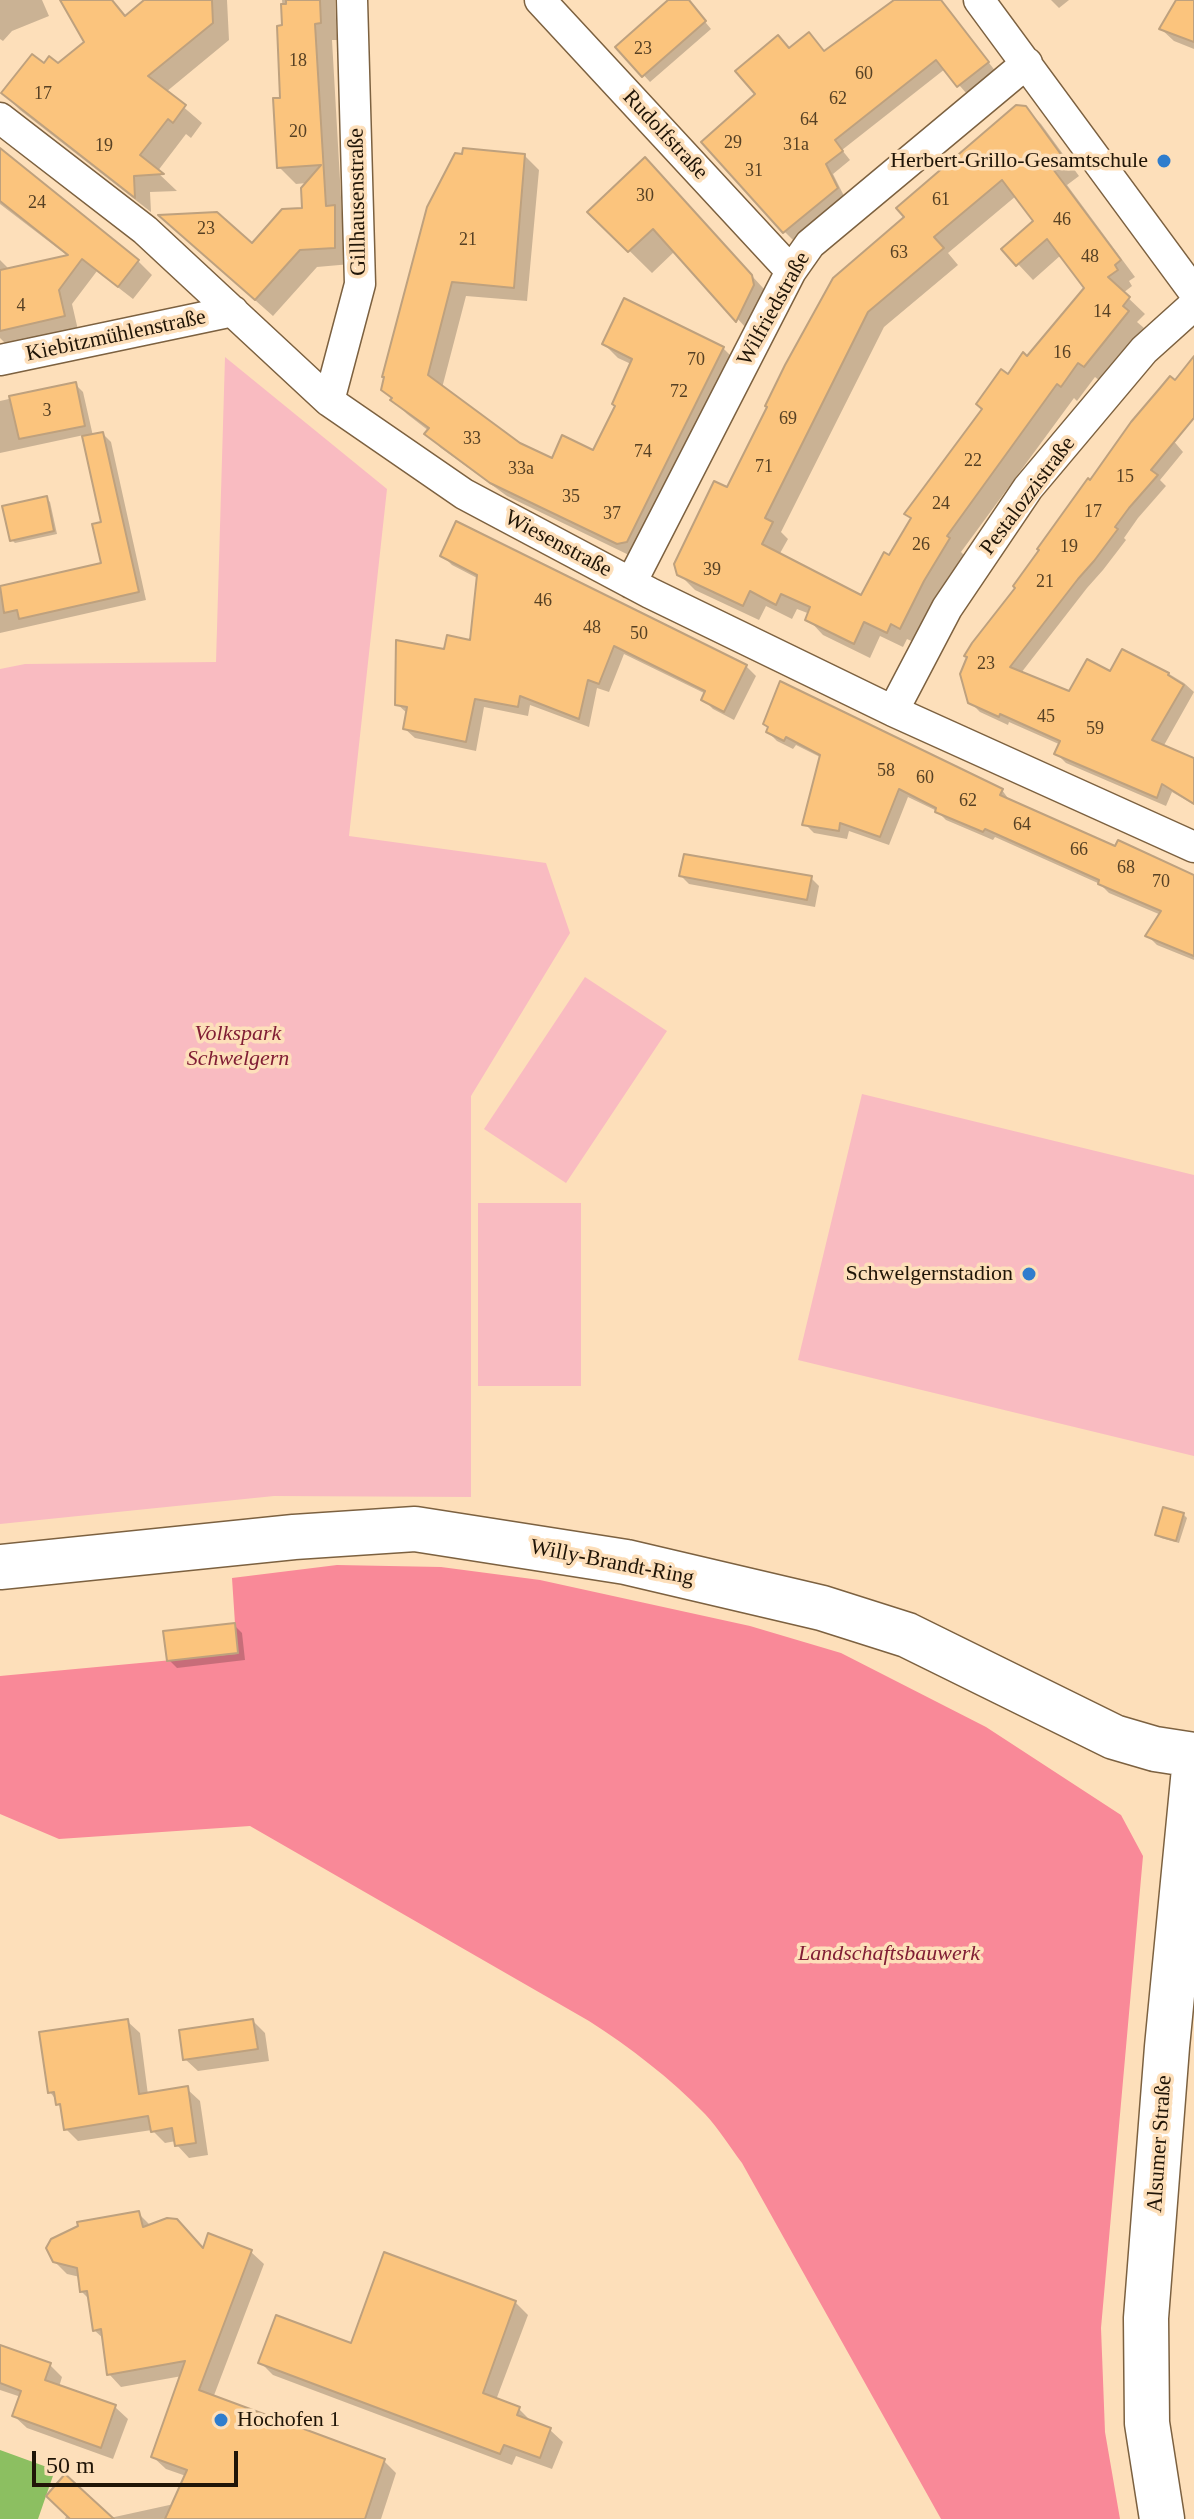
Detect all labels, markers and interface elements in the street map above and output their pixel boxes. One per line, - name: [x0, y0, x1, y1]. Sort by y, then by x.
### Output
- house number: 23: [634, 38, 652, 60]
- house number: 18: [289, 50, 307, 72]
- house number: 60: [855, 63, 873, 85]
- house number: 17: [34, 83, 52, 105]
- street label: Rudolfstraße: [617, 84, 713, 186]
- house number: 62: [829, 88, 847, 110]
- house number: 64: [800, 109, 818, 131]
- house number: 20: [289, 121, 307, 143]
- street label: Gillhausenstraße: [344, 128, 372, 276]
- house number: 29: [724, 132, 742, 154]
- house number: 31a: [783, 134, 809, 156]
- house number: 19: [95, 135, 113, 157]
- place label: Herbert-Grillo-Gesamtschule: [890, 148, 1148, 174]
- marker: Herbert-Grillo-Gesamtschule: [1155, 152, 1173, 170]
- house number: 31: [745, 160, 763, 182]
- house number: 30: [636, 185, 654, 207]
- house number: 61: [932, 189, 950, 211]
- house number: 24: [28, 192, 46, 214]
- house number: 46: [1053, 209, 1071, 231]
- house number: 23: [197, 218, 215, 240]
- house number: 21: [459, 229, 477, 251]
- house number: 63: [890, 242, 908, 264]
- house number: 48: [1081, 246, 1099, 268]
- street label: Wilfriedstraße: [732, 247, 816, 371]
- house number: 4: [16, 295, 26, 317]
- house number: 14: [1093, 301, 1111, 323]
- street label: Kiebitzmühlenstraße: [24, 304, 208, 368]
- house number: 16: [1053, 342, 1071, 364]
- house number: 70: [687, 349, 705, 371]
- house number: 72: [670, 381, 688, 403]
- house number: 3: [42, 400, 52, 422]
- house number: 69: [779, 408, 797, 430]
- house number: 33: [463, 428, 481, 450]
- street label: Pestalozzistraße: [975, 431, 1081, 561]
- house number: 74: [634, 441, 652, 463]
- house number: 22: [964, 450, 982, 472]
- house number: 71: [755, 456, 773, 478]
- house number: 33a: [508, 458, 534, 480]
- house number: 15: [1116, 466, 1134, 488]
- house number: 35: [562, 486, 580, 508]
- house number: 24: [932, 493, 950, 515]
- house number: 17: [1084, 501, 1102, 523]
- house number: 37: [603, 503, 621, 525]
- street label: Wiesenstraße: [500, 505, 616, 583]
- house number: 26: [912, 534, 930, 556]
- house number: 19: [1060, 536, 1078, 558]
- house number: 39: [703, 559, 721, 581]
- house number: 21: [1036, 571, 1054, 593]
- house number: 46: [534, 590, 552, 612]
- house number: 48: [583, 617, 601, 639]
- house number: 50: [630, 623, 648, 645]
- house number: 23: [977, 653, 995, 675]
- house number: 45: [1037, 706, 1055, 728]
- house number: 59: [1086, 718, 1104, 740]
- house number: 58: [877, 760, 895, 782]
- house number: 60: [916, 767, 934, 789]
- house number: 62: [959, 790, 977, 812]
- house number: 64: [1013, 814, 1031, 836]
- house number: 66: [1070, 839, 1088, 861]
- house number: 68: [1117, 857, 1135, 879]
- house number: 70: [1152, 871, 1170, 893]
- park label: Volkspark Schwelgern: [187, 1021, 289, 1072]
- place label: Schwelgernstadion: [846, 1261, 1013, 1287]
- marker: Schwelgernstadion: [1020, 1265, 1038, 1283]
- street label: Willy-Brandt-Ring: [528, 1534, 696, 1592]
- park label: Landschaftsbauwerk: [798, 1941, 980, 1967]
- street label: Alsumer Straße: [1142, 2075, 1178, 2213]
- place label: Hochofen 1: [237, 2407, 340, 2433]
- marker: Hochofen 1: [212, 2411, 230, 2429]
- scale bar: [36, 2435, 242, 2485]
- text: 50 m: [46, 2452, 95, 2478]

